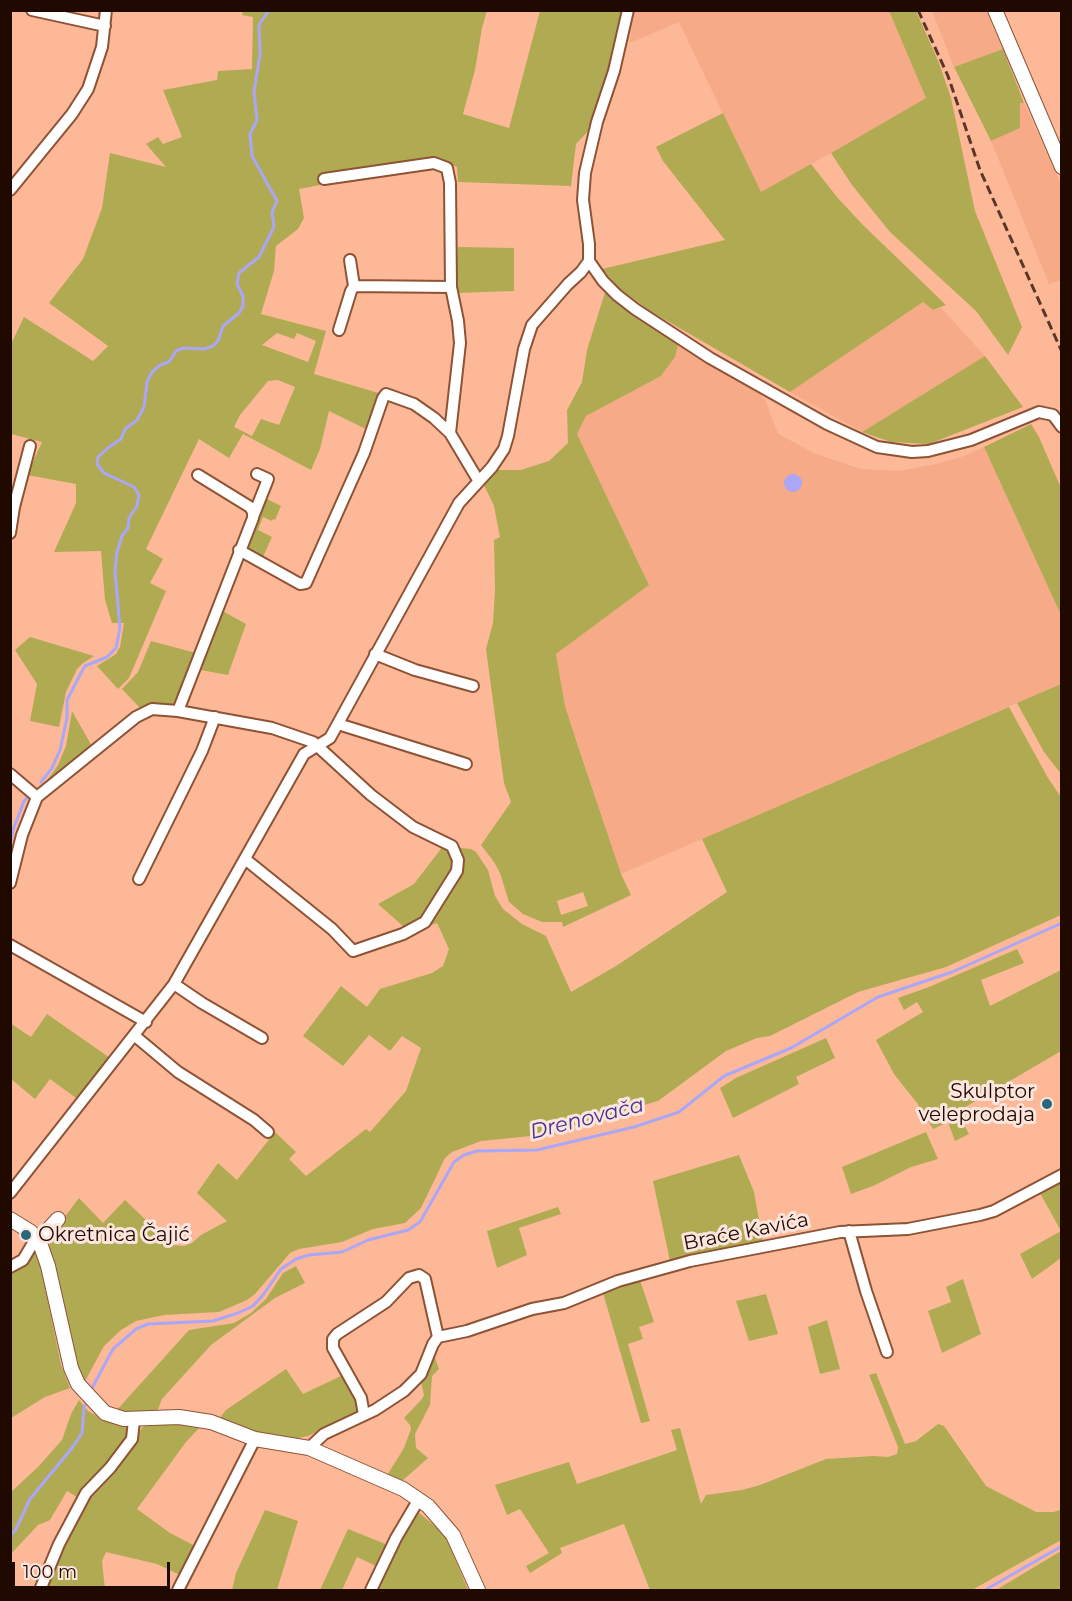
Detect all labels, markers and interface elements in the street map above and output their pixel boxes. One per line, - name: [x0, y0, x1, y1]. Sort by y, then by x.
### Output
- place label: Skulptor veleprodaja: [918, 1080, 1035, 1127]
- water label: Drenovača: [527, 1093, 647, 1145]
- marker: Skulptor veleprodaja: [1040, 1097, 1054, 1111]
- street label: Braće Kavića: [681, 1208, 811, 1256]
- place label: Okretnica Čajić: [38, 1223, 190, 1247]
- marker: Okretnica Čajić: [19, 1228, 33, 1242]
- scale bar: [15, 1550, 172, 1588]
- text: 100 m: [23, 1561, 77, 1583]

